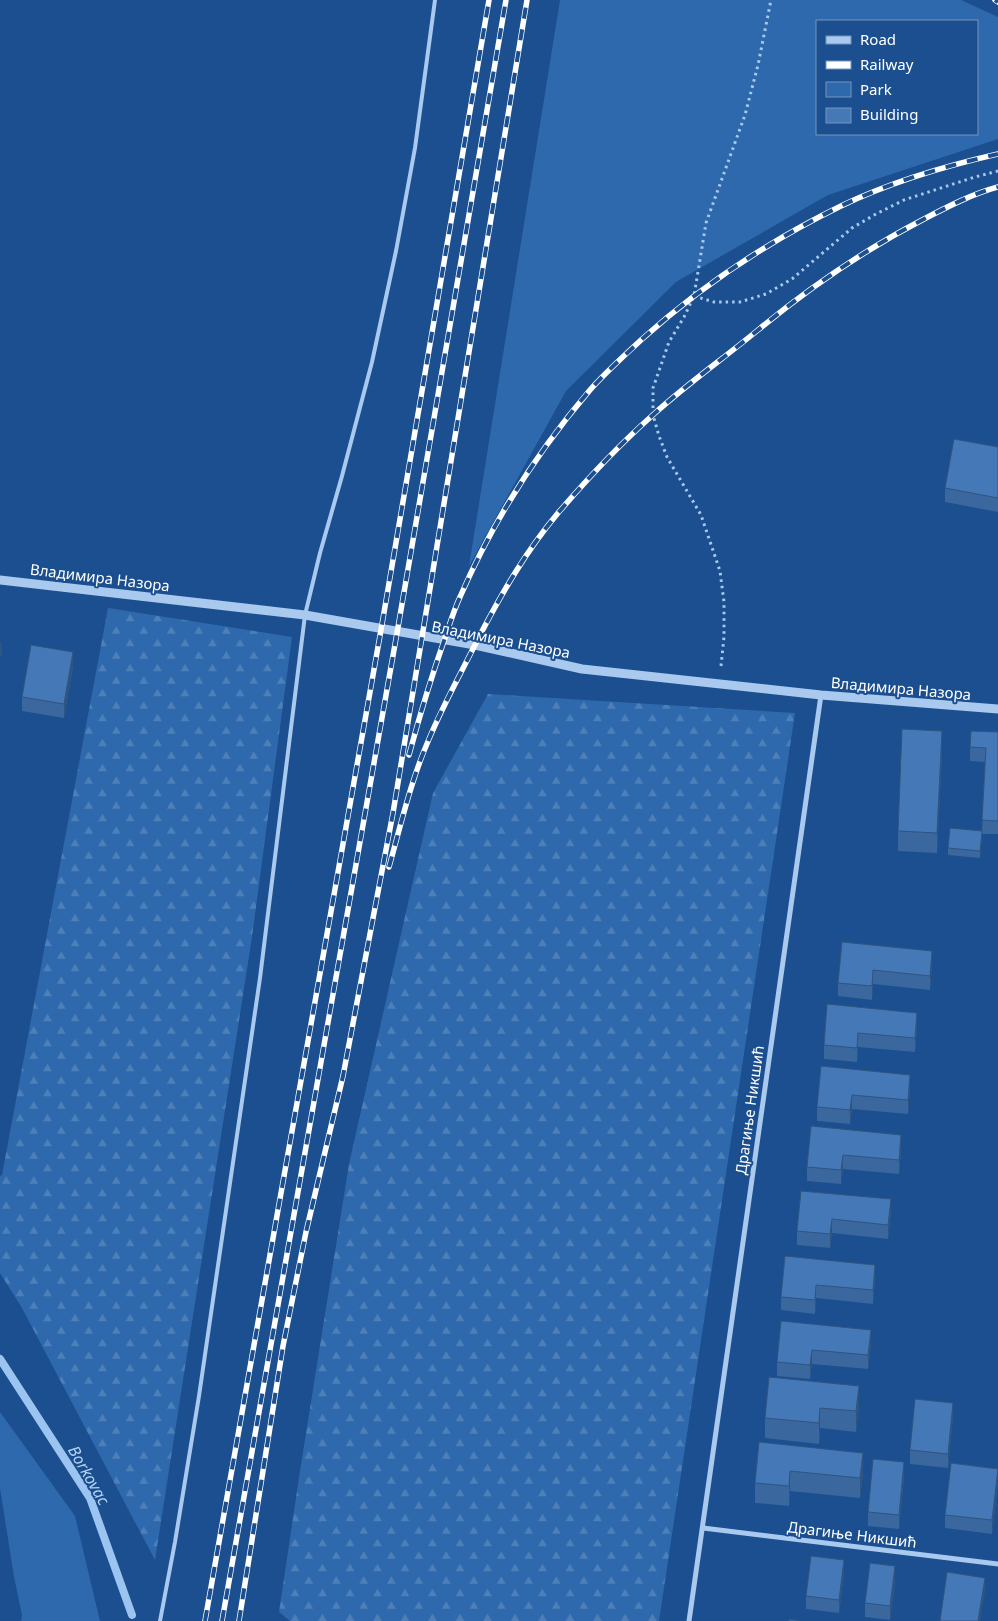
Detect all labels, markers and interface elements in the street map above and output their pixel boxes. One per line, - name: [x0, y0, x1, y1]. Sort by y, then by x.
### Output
- legend: [816, 20, 978, 135]
- text: Road: [860, 29, 896, 49]
- text: Railway: [860, 54, 914, 74]
- text: Park: [860, 79, 892, 99]
- text: Building: [860, 104, 918, 124]
- street label: Владимира Назора: [29, 559, 171, 595]
- street label: Владимира Назора: [430, 616, 572, 662]
- street label: Владимира Назора: [830, 672, 972, 704]
- street label: Драгиње Никшић: [730, 1044, 768, 1176]
- water label: Borkovac: [63, 1441, 115, 1509]
- street label: Драгиње Никшић: [786, 1516, 918, 1552]

